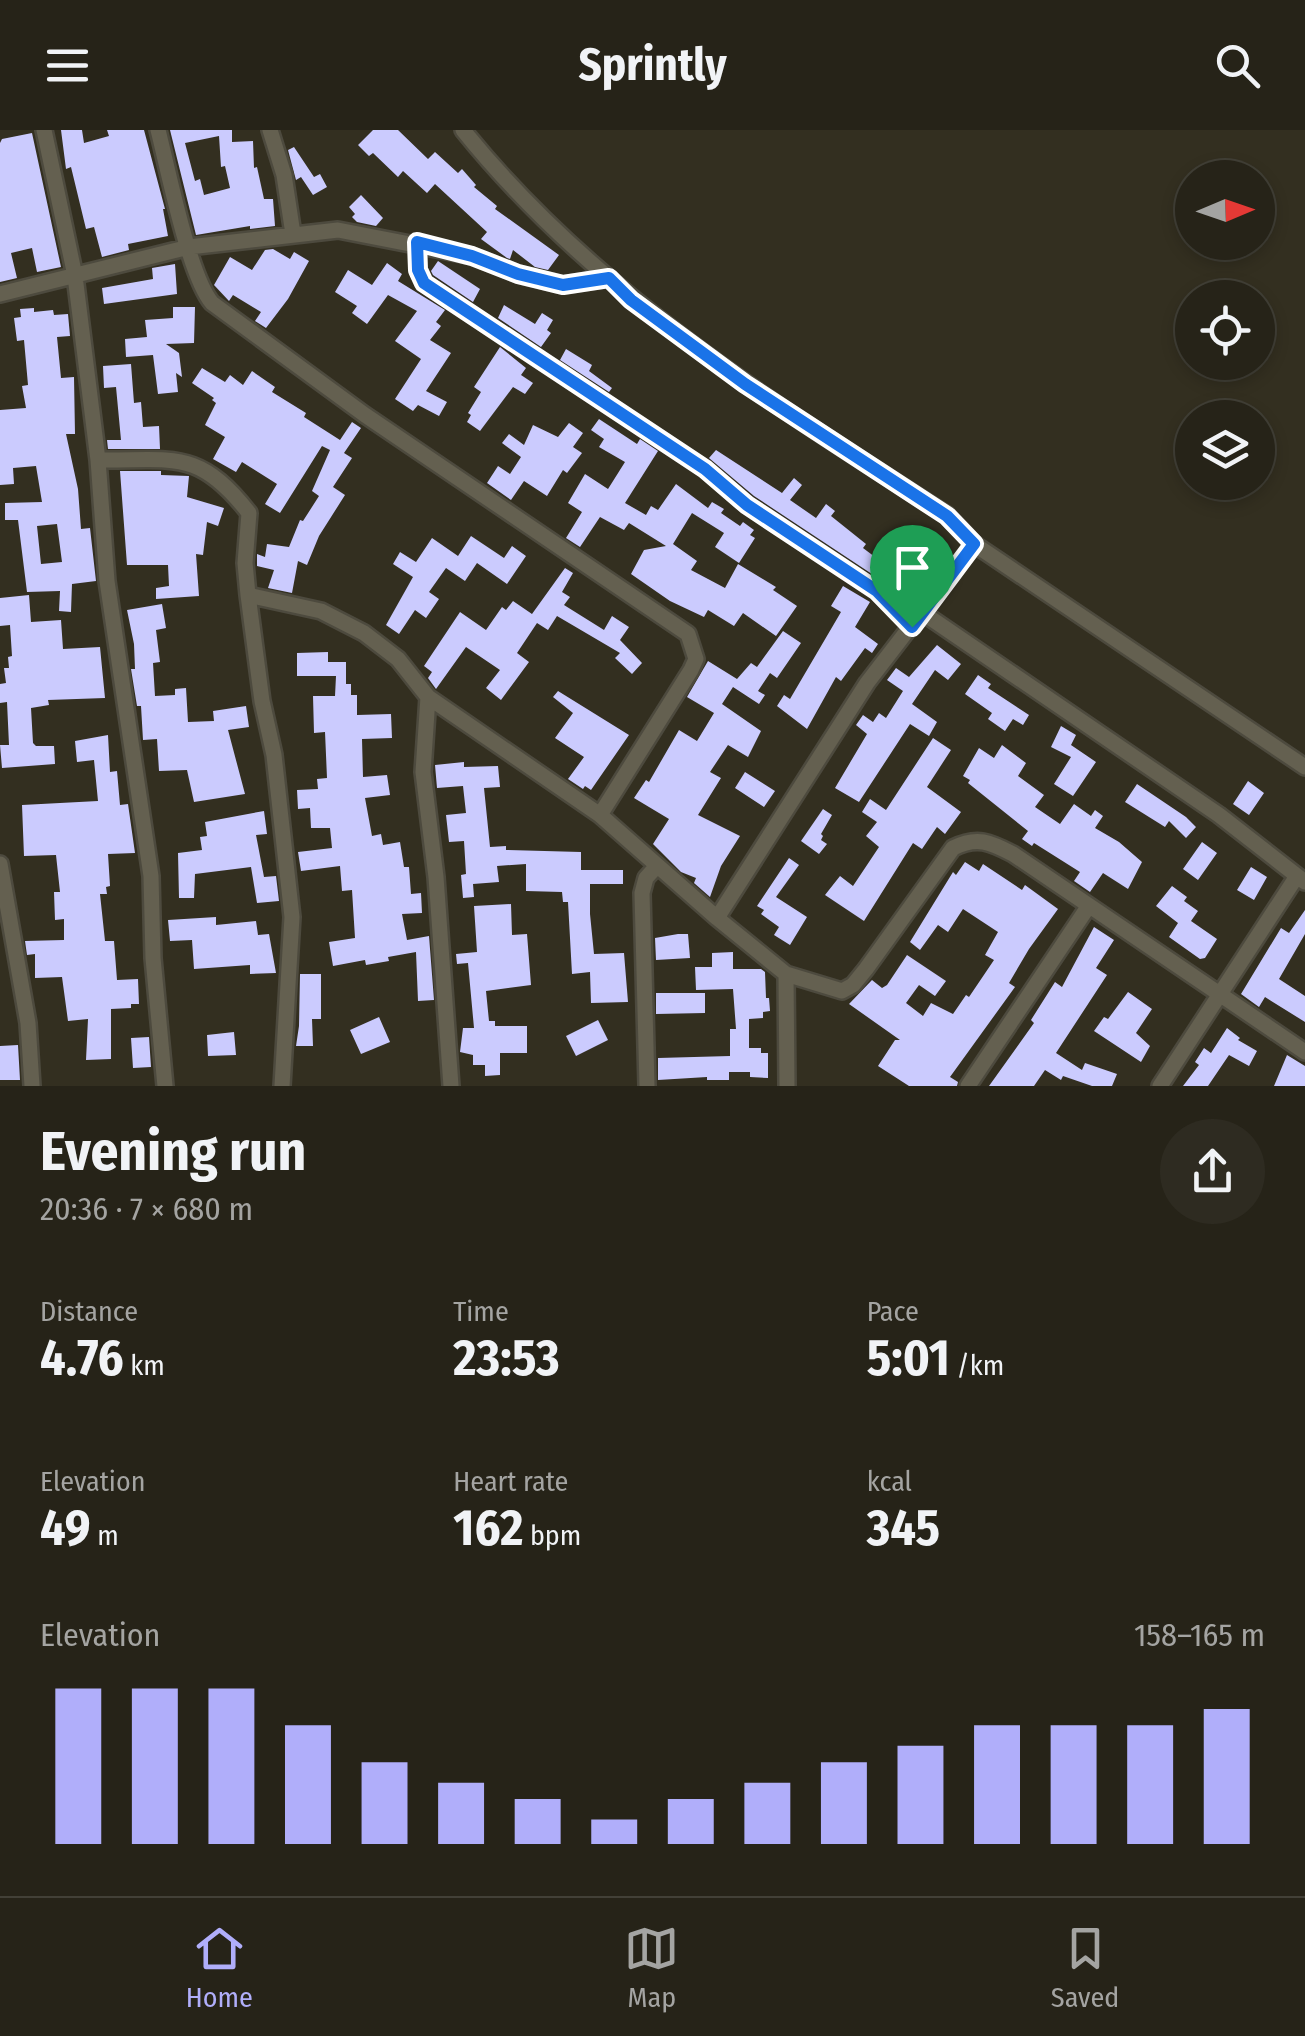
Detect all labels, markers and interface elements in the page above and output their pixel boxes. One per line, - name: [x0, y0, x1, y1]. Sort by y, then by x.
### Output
- icon: menu: [40, 38, 95, 93]
- text: Sprintly: [578, 38, 727, 92]
- icon: search: [1210, 38, 1265, 93]
- north arrow: [1175, 160, 1275, 260]
- map controls: [1175, 160, 1275, 500]
- button: locate: [1175, 280, 1275, 380]
- button: layers: [1175, 400, 1275, 500]
- pin: [870, 525, 955, 628]
- icon: arrive: [885, 540, 940, 595]
- text: Evening run: [40, 1119, 306, 1185]
- button: share: [1160, 1119, 1265, 1224]
- text: 20:36 · 7 × 680 m: [40, 1190, 253, 1228]
- text: Distance: [40, 1295, 138, 1328]
- text: Time: [453, 1295, 509, 1328]
- text: Pace: [867, 1295, 919, 1328]
- text: 4.76: [40, 1328, 124, 1388]
- text: 23:53: [453, 1328, 560, 1388]
- text: 5:01: [867, 1328, 950, 1388]
- text: km: [124, 1349, 165, 1382]
- text: /km: [950, 1349, 1004, 1382]
- text: Elevation: [40, 1465, 145, 1498]
- text: Heart rate: [453, 1465, 568, 1498]
- text: kcal: [867, 1465, 912, 1498]
- text: 49: [40, 1498, 91, 1558]
- text: 162: [453, 1498, 523, 1558]
- text: 345: [867, 1498, 940, 1558]
- text: m: [91, 1519, 119, 1552]
- text: bpm: [523, 1519, 581, 1552]
- text: Elevation: [40, 1616, 160, 1654]
- text: 158–165 m: [1134, 1616, 1265, 1654]
- tab: Home: [186, 1921, 253, 2014]
- tab: Map: [624, 1921, 679, 2014]
- tab: Saved: [1051, 1921, 1119, 2014]

